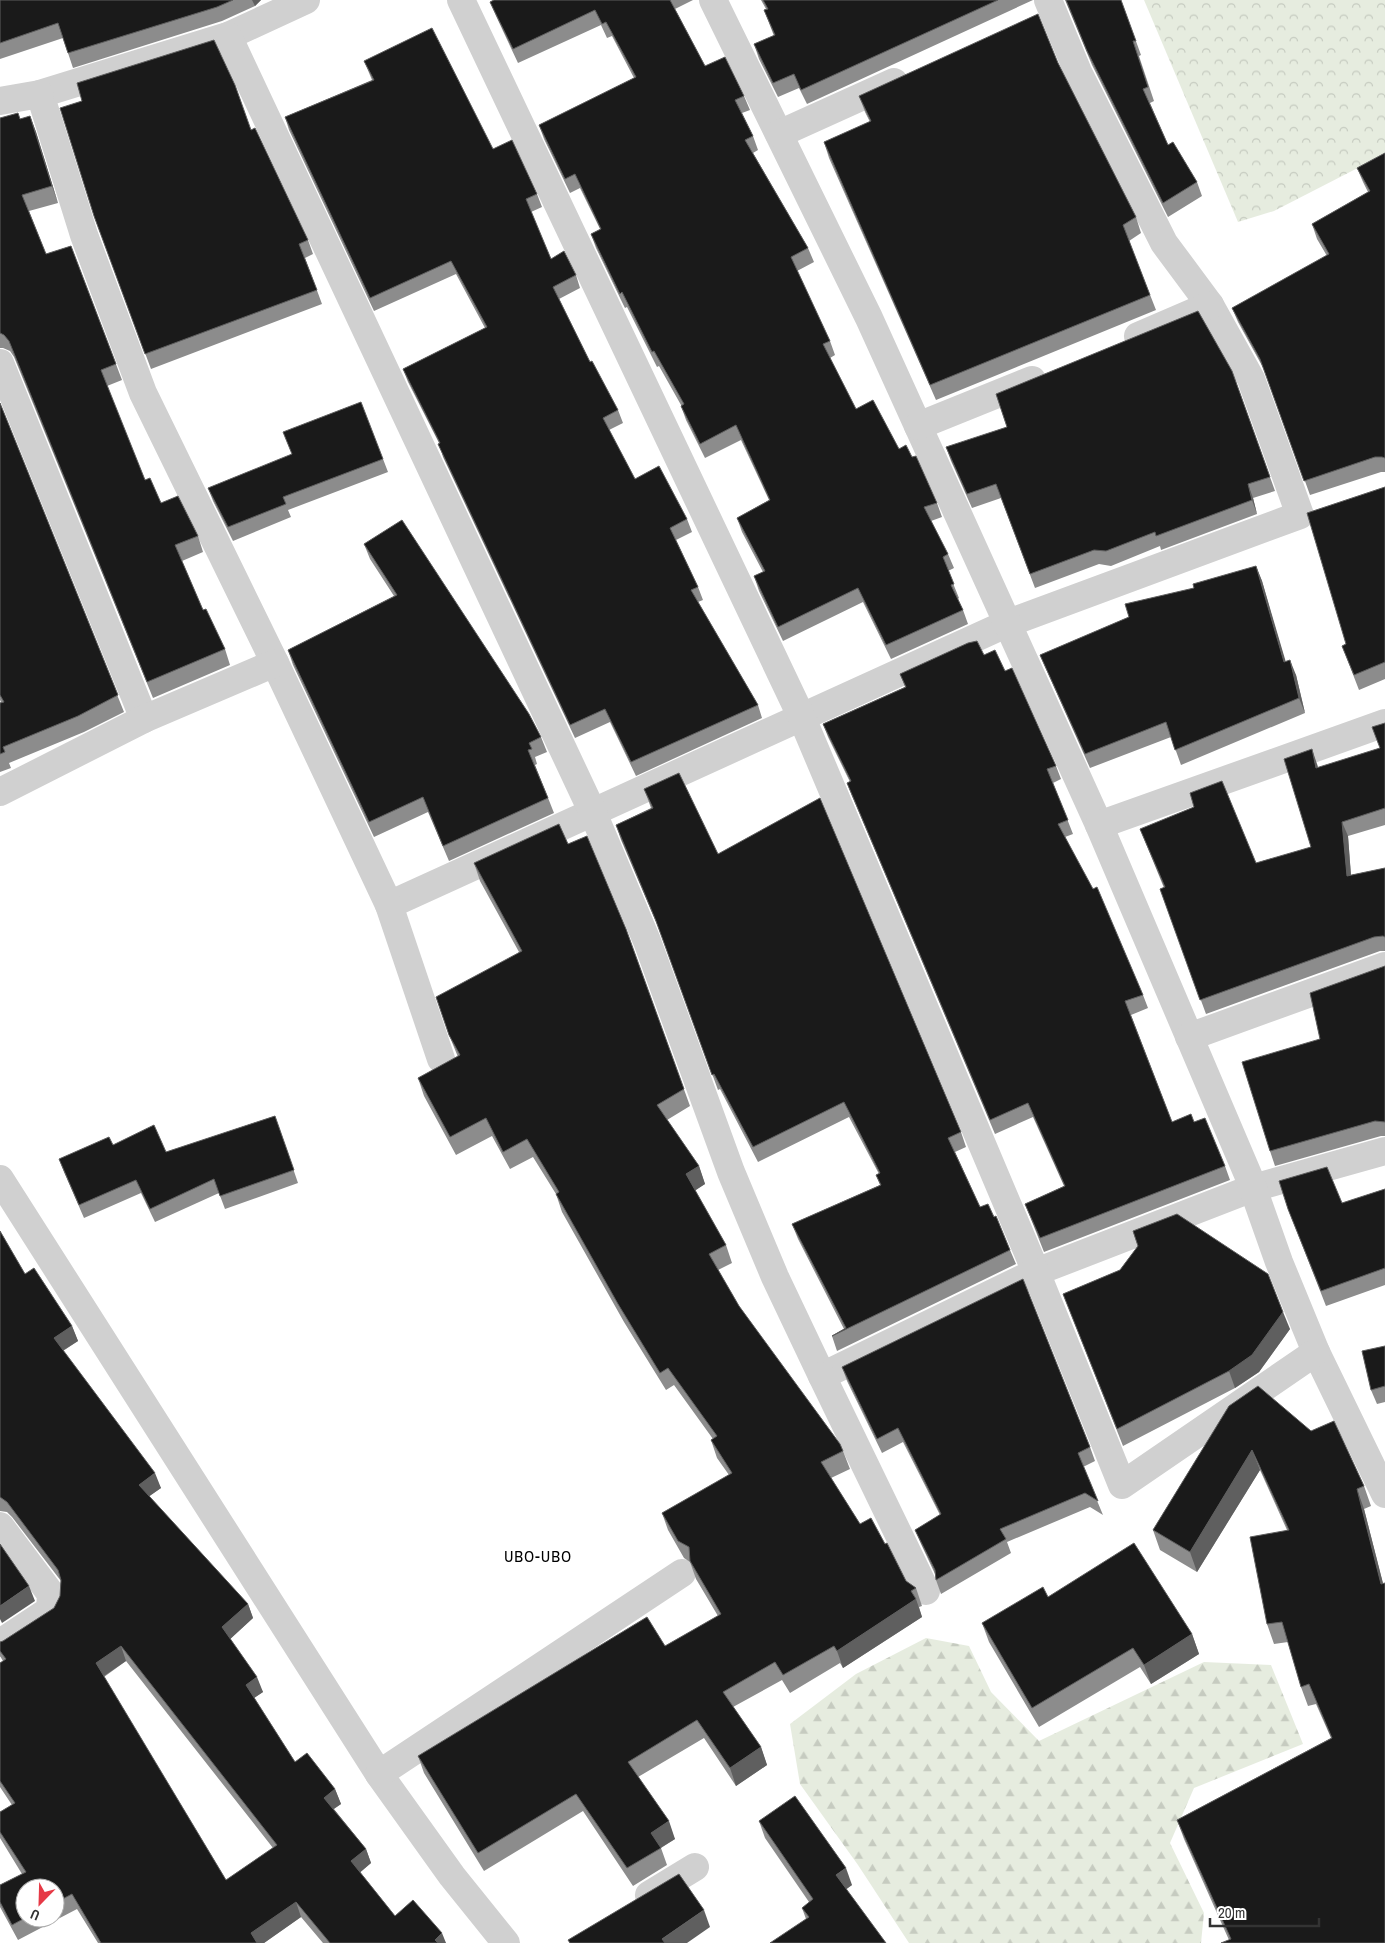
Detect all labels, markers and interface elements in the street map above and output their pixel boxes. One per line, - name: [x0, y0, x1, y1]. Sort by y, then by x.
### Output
- district label: UBO-UBO: [504, 1545, 572, 1567]
- north arrow: [15, 1878, 65, 1928]
- scale bar: [1210, 1896, 1319, 1928]
- text: 20 m: [1218, 1902, 1245, 1923]
- text: U: [28, 1905, 42, 1925]

